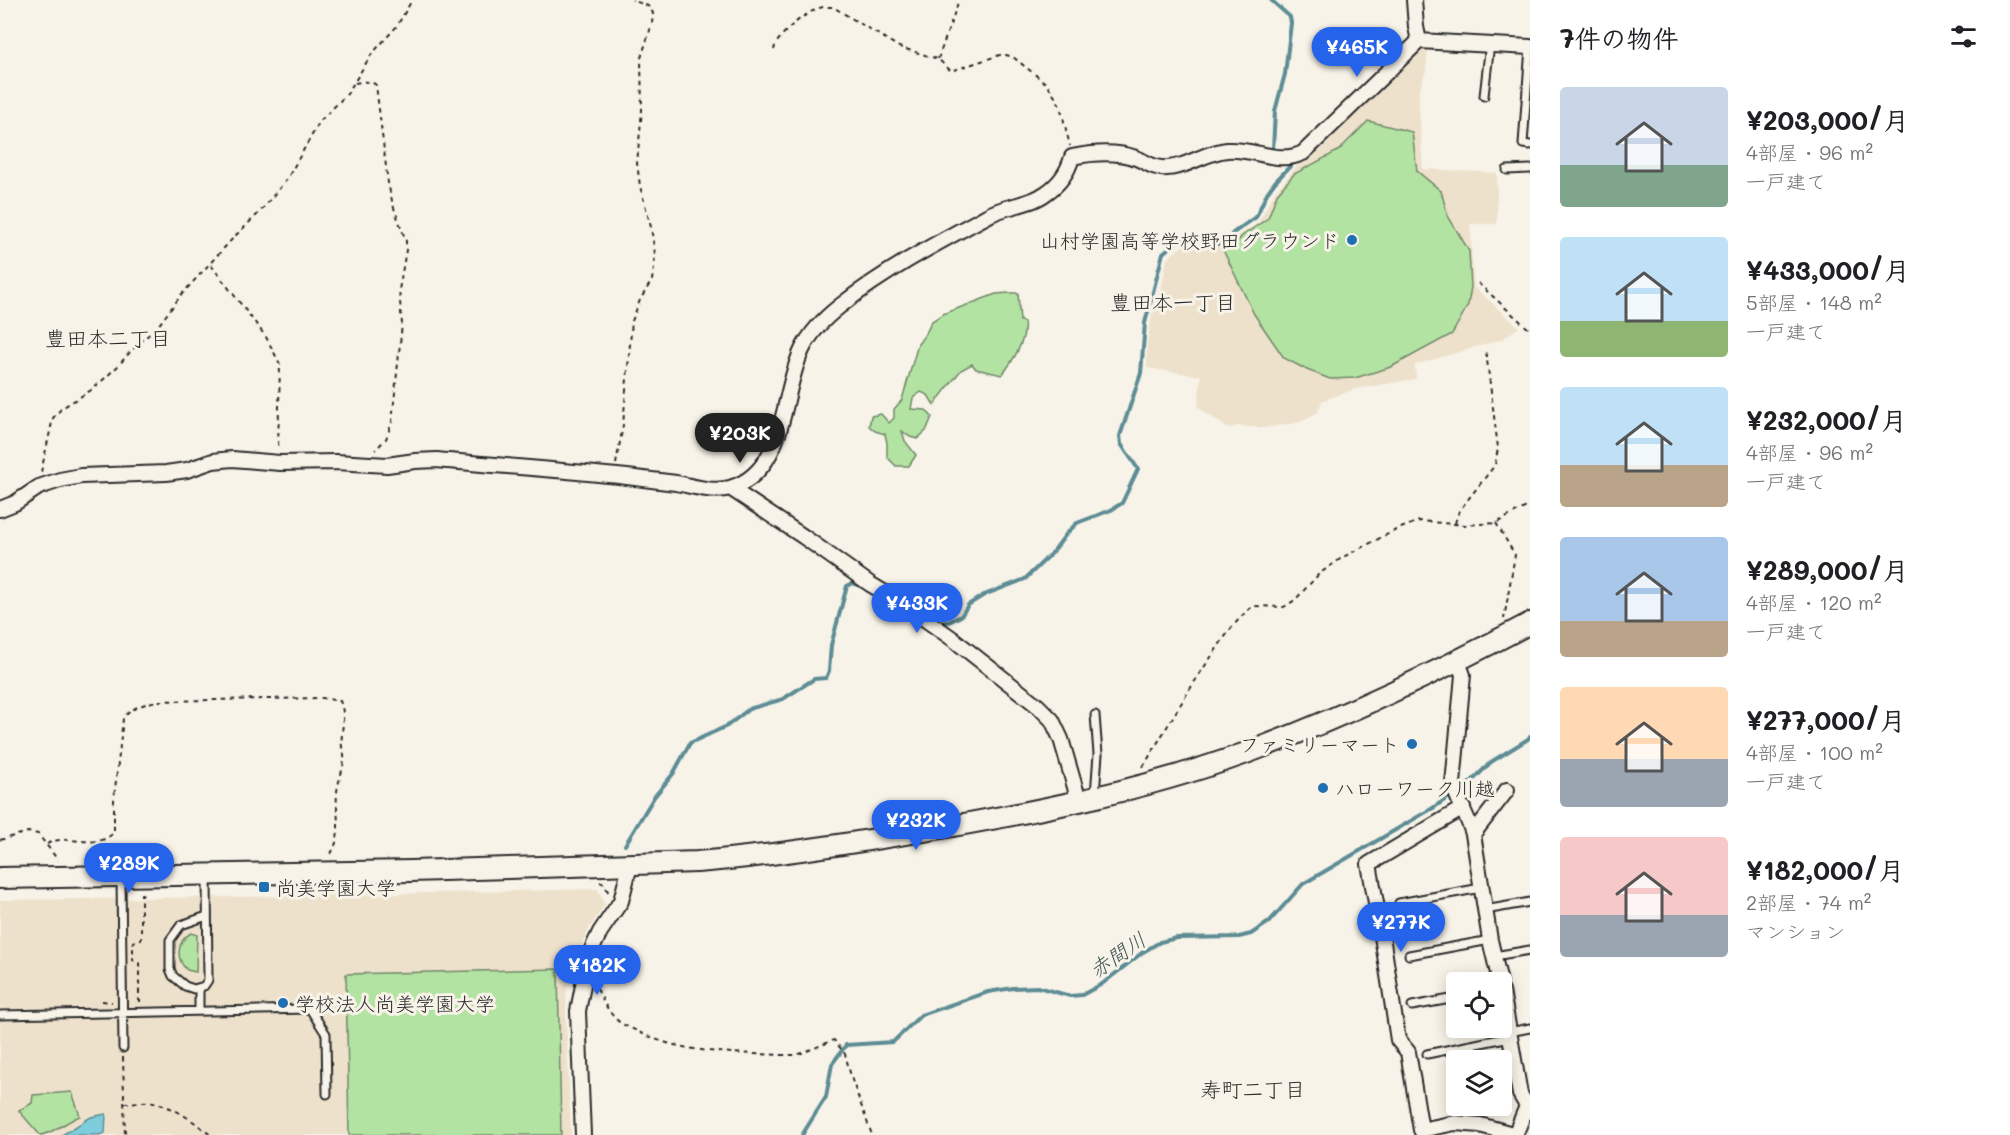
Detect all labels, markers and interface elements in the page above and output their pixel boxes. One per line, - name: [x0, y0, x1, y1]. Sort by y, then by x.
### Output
- icon: filters: [1947, 20, 1980, 53]
- text: 7件の物件: [1560, 21, 1678, 55]
- pin: ¥465K: [1315, 27, 1399, 78]
- text: ¥465K: [1326, 33, 1388, 59]
- text: ¥203,000/月: [1746, 103, 1909, 137]
- icon: home: [1608, 111, 1680, 183]
- text: 4部屋 · 96 m²: [1746, 139, 1873, 165]
- text: 一戸建て: [1746, 168, 1826, 194]
- place label: 山村学園高等学校野田グラウンド: [1040, 227, 1340, 253]
- marker: 山村学園高等学校野田グラウンド: [1345, 233, 1359, 247]
- text: ¥433,000/月: [1746, 253, 1910, 287]
- icon: home: [1608, 261, 1680, 333]
- district label: 豊田本一丁目: [1110, 288, 1236, 315]
- text: 5部屋 · 148 m²: [1746, 289, 1882, 315]
- text: 一戸建て: [1746, 318, 1826, 344]
- district label: 豊田本二丁目: [45, 324, 171, 351]
- text: ¥232,000/月: [1746, 403, 1907, 437]
- icon: home: [1608, 411, 1680, 483]
- pin: ¥203K: [698, 413, 782, 464]
- text: ¥203K: [709, 419, 771, 445]
- text: 4部屋 · 96 m²: [1746, 439, 1873, 465]
- text: 一戸建て: [1746, 468, 1826, 494]
- text: ¥289,000/月: [1746, 553, 1909, 587]
- icon: home: [1608, 561, 1680, 633]
- pin: ¥433K: [875, 583, 959, 634]
- text: ¥433K: [886, 589, 948, 615]
- text: 4部屋 · 120 m²: [1746, 589, 1882, 615]
- text: 一戸建て: [1746, 618, 1826, 644]
- text: ¥277,000/月: [1746, 703, 1906, 737]
- icon: home: [1608, 711, 1680, 783]
- place label: ファミリーマート: [1240, 731, 1400, 757]
- marker: ファミリーマート: [1405, 737, 1419, 751]
- text: 4部屋 · 100 m²: [1746, 739, 1883, 765]
- text: 一戸建て: [1746, 768, 1826, 794]
- place label: ハローワーク川越: [1335, 775, 1495, 801]
- marker: ハローワーク川越: [1316, 781, 1330, 795]
- pin: ¥232K: [874, 800, 958, 851]
- text: ¥232K: [886, 806, 946, 832]
- pin: ¥289K: [87, 843, 171, 894]
- text: ¥289K: [98, 849, 160, 875]
- text: ¥182,000/月: [1746, 853, 1905, 887]
- icon: home: [1608, 861, 1680, 933]
- place label: 尚美学園大学: [276, 874, 396, 900]
- marker: 尚美学園大学: [257, 880, 271, 894]
- text: 2部屋 · 74 m²: [1746, 889, 1871, 915]
- pin: ¥277K: [1359, 902, 1443, 953]
- text: ¥277K: [1371, 908, 1431, 934]
- text: マンション: [1746, 918, 1845, 944]
- water label: 赤間川: [1083, 925, 1151, 983]
- pin: ¥182K: [555, 945, 639, 996]
- text: ¥182K: [568, 951, 626, 977]
- map controls: [1446, 972, 1512, 1116]
- button: locate: [1446, 972, 1512, 1038]
- place label: 学校法人尚美学園大学: [295, 990, 495, 1016]
- marker: 学校法人尚美学園大学: [276, 996, 290, 1010]
- button: layers: [1446, 1050, 1512, 1116]
- district label: 寿町二丁目: [1201, 1075, 1306, 1102]

